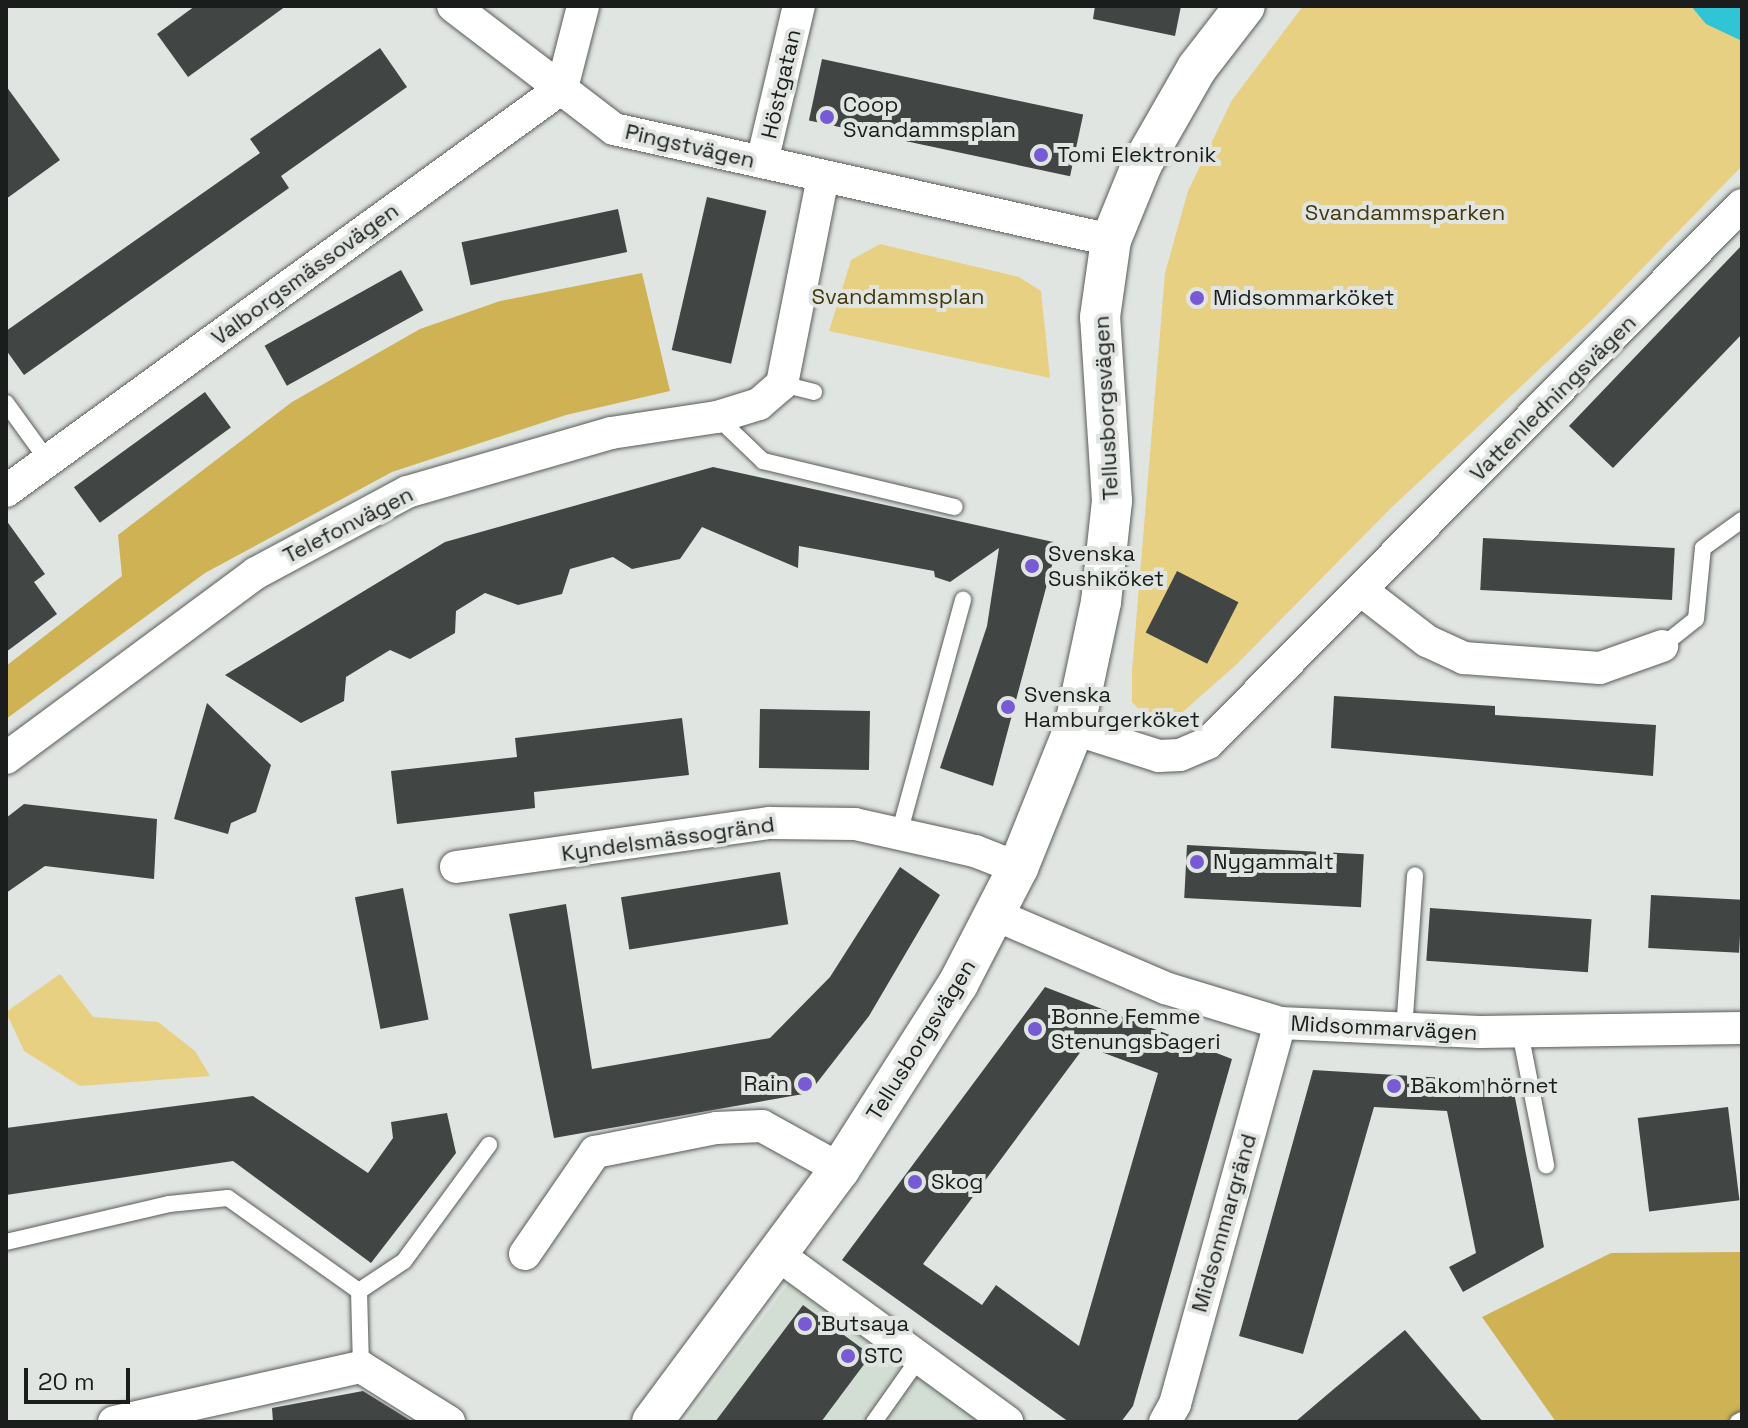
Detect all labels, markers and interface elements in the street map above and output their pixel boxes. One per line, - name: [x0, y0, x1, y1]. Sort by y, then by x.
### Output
- street label: Höstgatan: [756, 27, 806, 141]
- place label: Coop Svandammsplan: [843, 91, 1016, 142]
- marker: Coop Svandammsplan: [818, 108, 836, 126]
- street label: Pingstvägen: [623, 118, 757, 174]
- place label: Tomi Elektronik: [1057, 142, 1216, 168]
- marker: Tomi Elektronik: [1032, 146, 1050, 164]
- street label: Valborgsmässovägen: [206, 197, 404, 351]
- park label: Svandammsparken: [1305, 200, 1505, 226]
- park label: Svandammsplan: [811, 284, 985, 310]
- place label: Midsommarköket: [1213, 285, 1394, 311]
- marker: Midsommarköket: [1188, 289, 1206, 307]
- street label: Vattenledningsvägen: [1464, 309, 1642, 487]
- street label: Tellusborgsvägen: [1088, 315, 1124, 501]
- street label: Telefonvägen: [279, 481, 417, 569]
- place label: Svenska Sushiköket: [1048, 540, 1164, 592]
- marker: Svenska Sushiköket: [1023, 557, 1041, 575]
- place label: Svenska Hamburgerköket: [1024, 681, 1200, 732]
- marker: Svenska Hamburgerköket: [999, 698, 1017, 716]
- street label: Kyndelsmässogränd: [560, 811, 776, 867]
- place label: Nygammalt: [1213, 849, 1334, 875]
- marker: Nygammalt: [1188, 853, 1206, 871]
- street label: Tellusborgsvägen: [861, 955, 981, 1125]
- place label: Bonne Femme Stenungsbageri: [1051, 1003, 1221, 1054]
- street label: Midsommarvägen: [1290, 1010, 1478, 1046]
- marker: Bonne Femme Stenungsbageri: [1026, 1020, 1044, 1038]
- place label: Rain: [744, 1071, 789, 1097]
- place label: Bakom hörnet: [1410, 1073, 1558, 1099]
- marker: Rain: [796, 1075, 814, 1093]
- marker: Bakom hörnet: [1385, 1077, 1403, 1095]
- street label: Midsommargränd: [1186, 1131, 1262, 1315]
- place label: Skog: [931, 1169, 983, 1195]
- marker: Skog: [906, 1173, 924, 1191]
- place label: Butsaya: [821, 1311, 909, 1337]
- marker: Butsaya: [796, 1315, 814, 1333]
- place label: STC: [864, 1343, 903, 1369]
- marker: STC: [839, 1347, 857, 1365]
- scale bar: [28, 1352, 134, 1402]
- text: 20 m: [38, 1366, 95, 1397]

